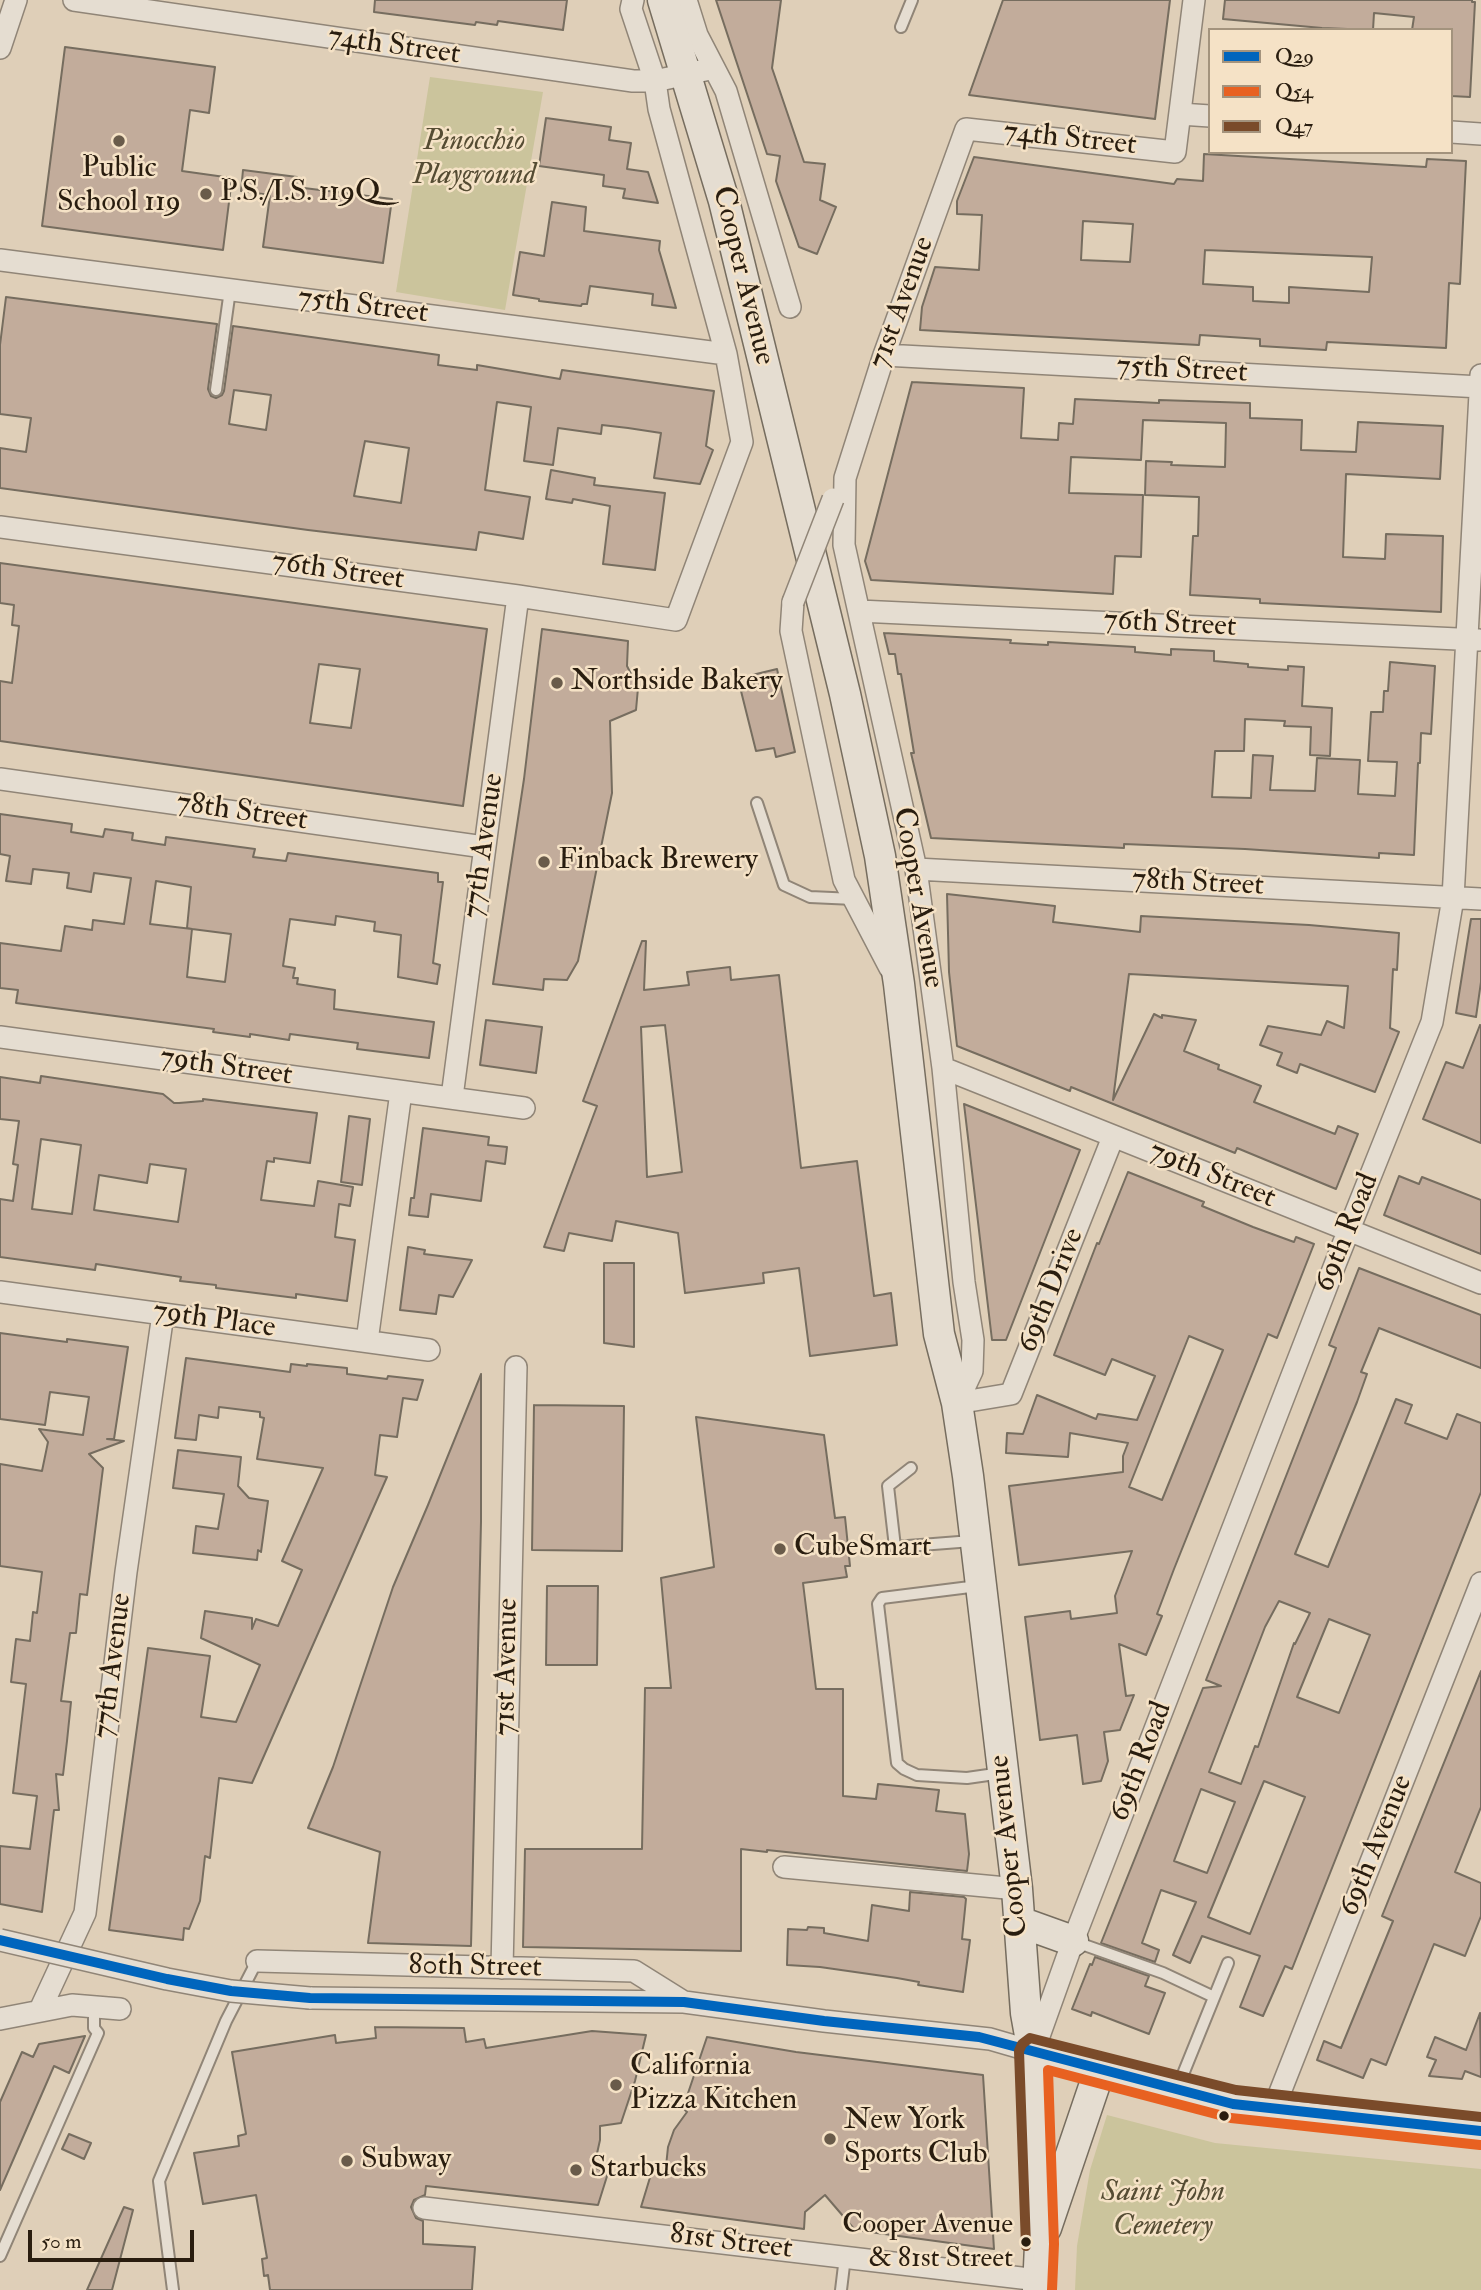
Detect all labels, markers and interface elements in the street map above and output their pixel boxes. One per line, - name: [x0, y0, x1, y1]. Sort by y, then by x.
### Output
- street label: 74th Street: [326, 20, 462, 74]
- legend: [1208, 28, 1453, 154]
- text: Q29: [1275, 43, 1314, 70]
- text: Q54: [1275, 78, 1313, 105]
- text: Q47: [1275, 113, 1313, 140]
- street label: 74th Street: [1002, 115, 1138, 165]
- park label: Pinocchio Playground: [412, 125, 536, 196]
- marker: Public School 119: [111, 133, 127, 149]
- place label: Public School 119: [57, 152, 181, 222]
- place label: P.S./I.S. 119Q: [220, 176, 380, 212]
- street label: Cooper Avenue: [702, 183, 782, 369]
- marker: P.S./I.S. 119Q: [198, 186, 214, 202]
- street label: 71st Avenue: [863, 232, 943, 374]
- street label: 75th Street: [296, 281, 430, 333]
- street label: 75th Street: [1116, 350, 1248, 392]
- street label: 76th Street: [270, 545, 406, 599]
- street label: 76th Street: [1103, 604, 1237, 646]
- place label: Northside Bakery: [571, 665, 783, 701]
- marker: Northside Bakery: [549, 675, 565, 691]
- street label: 77th Avenue: [457, 771, 513, 921]
- street label: 78th Street: [174, 786, 310, 840]
- street label: Cooper Avenue: [883, 805, 951, 991]
- place label: Finback Brewery: [558, 844, 758, 880]
- marker: Finback Brewery: [536, 854, 552, 870]
- street label: 78th Street: [1131, 863, 1265, 905]
- street label: 79th Street: [158, 1041, 294, 1095]
- street label: 79th Street: [1144, 1134, 1280, 1218]
- street label: 69th Road: [1308, 1168, 1388, 1298]
- street label: 69th Drive: [1011, 1224, 1093, 1358]
- street label: 79th Place: [151, 1295, 277, 1347]
- place label: CubeSmart: [794, 1531, 932, 1567]
- marker: CubeSmart: [772, 1541, 788, 1557]
- street label: 77th Avenue: [87, 1591, 141, 1741]
- street label: 71st Avenue: [489, 1598, 527, 1736]
- street label: 69th Road: [1103, 1697, 1181, 1827]
- street label: Cooper Avenue: [983, 1753, 1037, 1939]
- street label: 69th Avenue: [1332, 1770, 1422, 1922]
- street label: 80th Street: [408, 1949, 542, 1987]
- place label: California Pizza Kitchen: [630, 2050, 797, 2120]
- marker: California Pizza Kitchen: [608, 2077, 624, 2093]
- place label: New York Sports Club: [844, 2104, 987, 2174]
- unlabelled marker: [1217, 2109, 1231, 2123]
- marker: New York Sports Club: [822, 2131, 838, 2147]
- place label: Subway: [361, 2143, 451, 2179]
- place label: Starbucks: [590, 2152, 707, 2188]
- marker: Subway: [339, 2153, 355, 2169]
- marker: Starbucks: [568, 2162, 584, 2178]
- park label: Saint John Cemetery: [1101, 2176, 1225, 2246]
- place label: Cooper Avenue & 81st Street: [842, 2209, 1013, 2275]
- scale bar: [32, 2216, 198, 2260]
- street label: 81st Street: [668, 2218, 794, 2268]
- text: 50 m: [41, 2228, 82, 2255]
- marker: Cooper Avenue & 81st Street: [1019, 2235, 1033, 2249]

